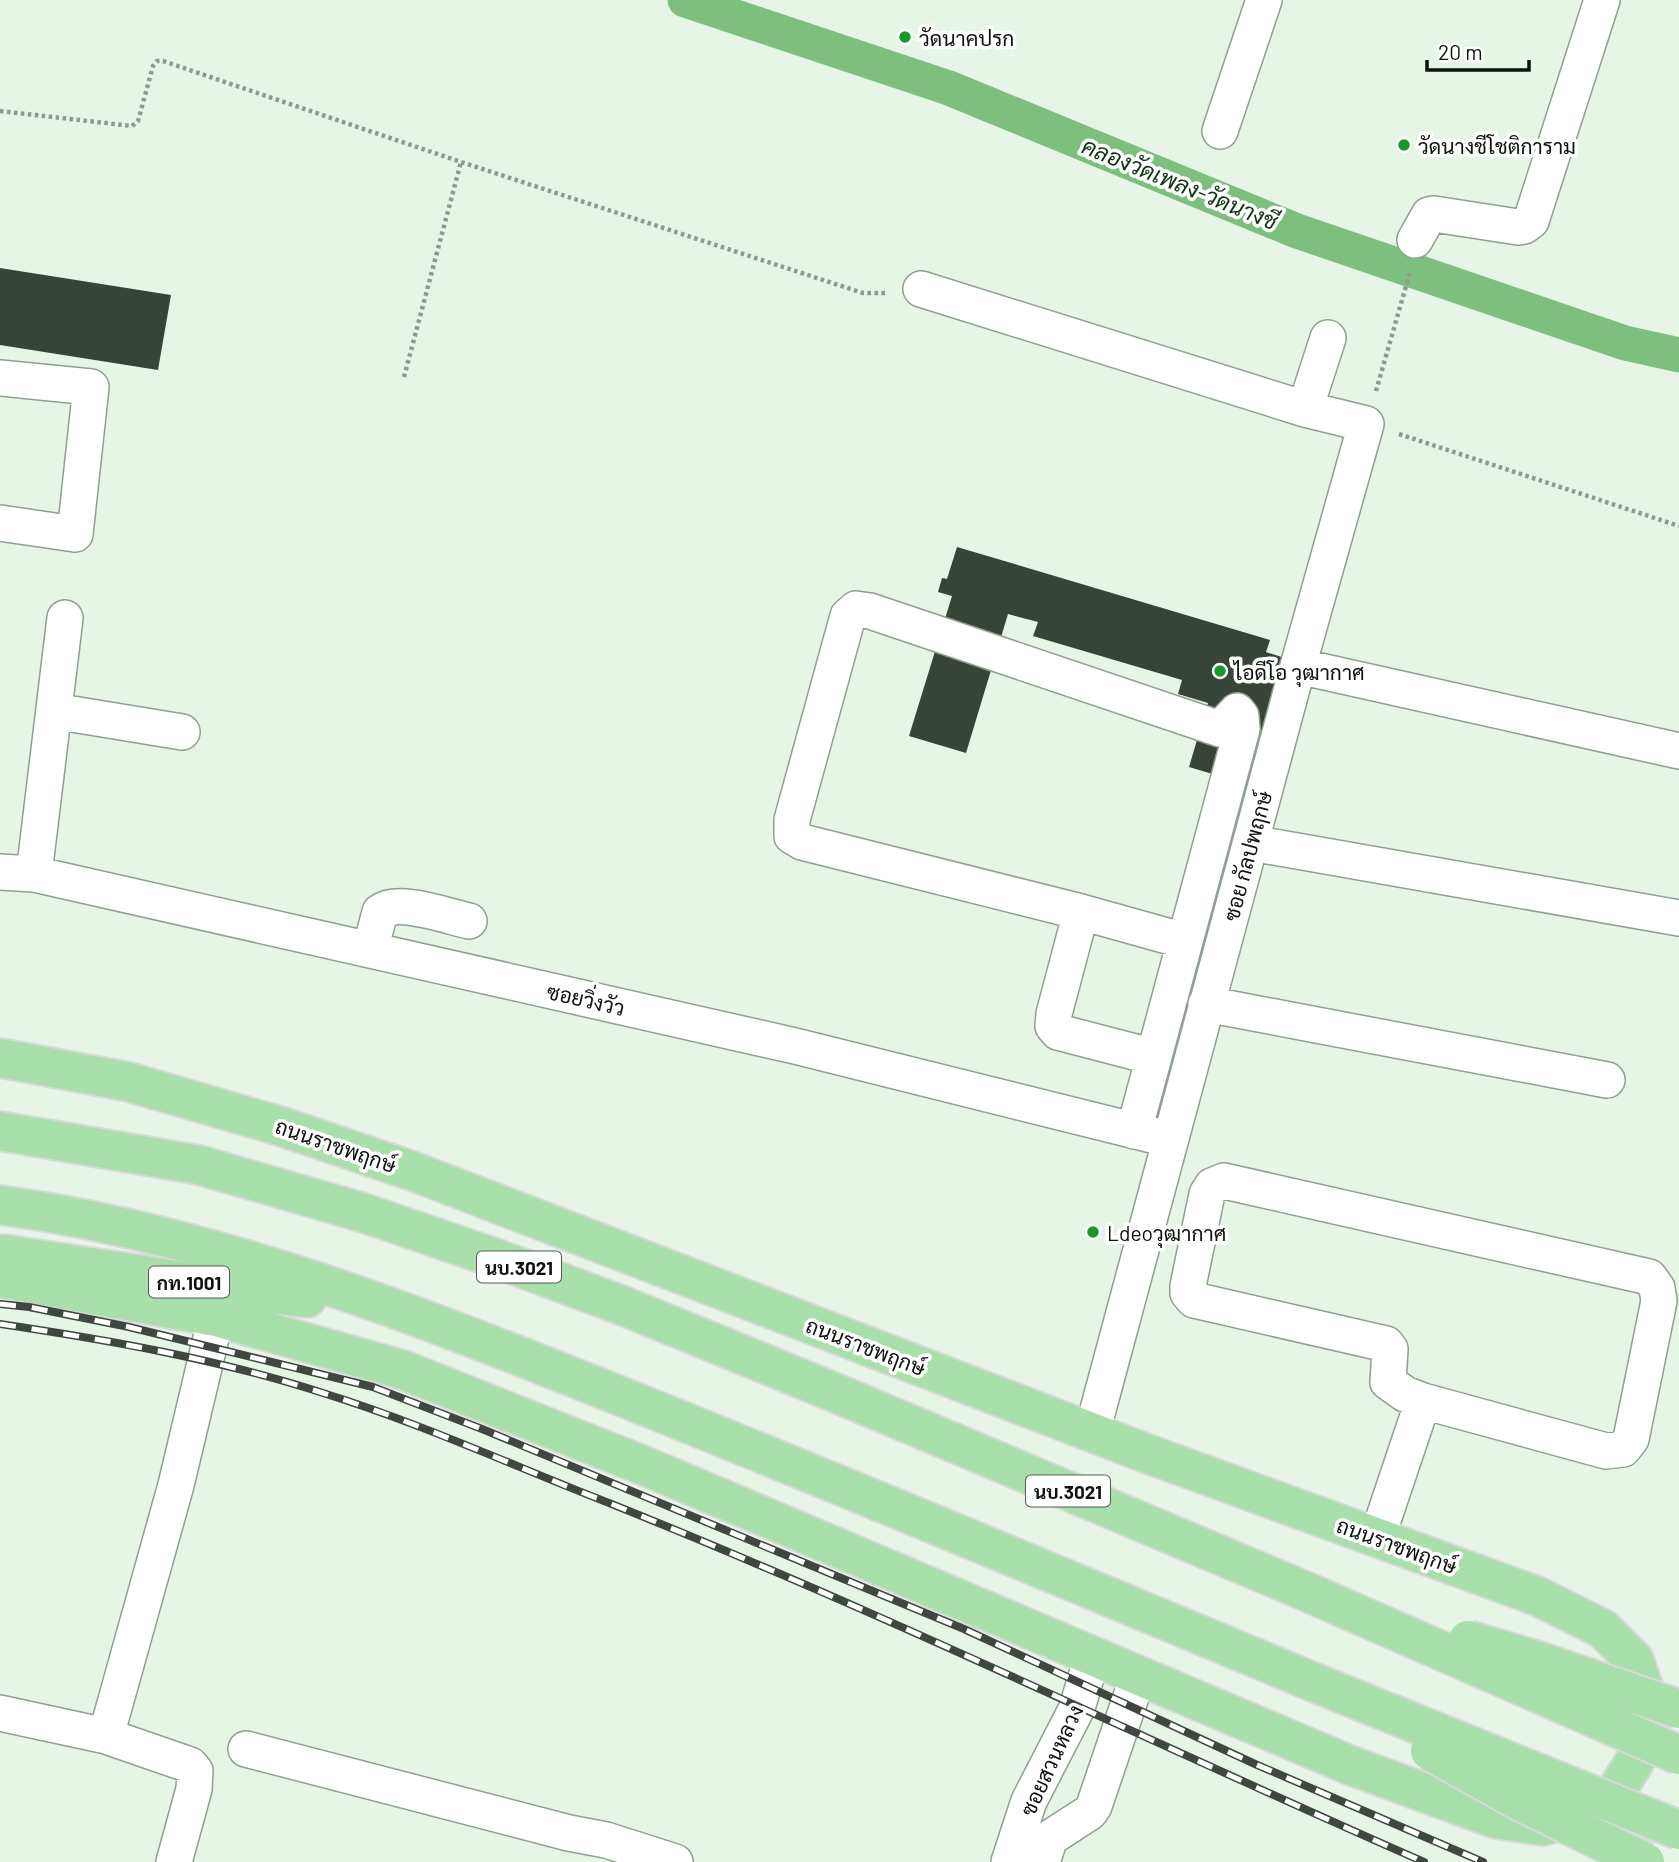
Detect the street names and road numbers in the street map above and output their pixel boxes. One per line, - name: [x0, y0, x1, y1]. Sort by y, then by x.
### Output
- street label: ซอย กัลปพฤกษ์: [1218, 788, 1277, 924]
- street label: ซอยวิ่งวัว: [545, 973, 628, 1020]
- street label: ถนนราชพฤกษ์: [272, 1113, 400, 1178]
- road number: นบ.3021: [477, 1252, 561, 1282]
- road number: กท.1001: [149, 1266, 229, 1298]
- street label: ถนนราชพฤกษ์: [802, 1312, 930, 1381]
- road number: นบ.3021: [1026, 1476, 1110, 1506]
- street label: ถนนราชพฤกษ์: [1333, 1512, 1461, 1579]
- street label: ซอยสวนหลวง: [1014, 1701, 1088, 1819]

